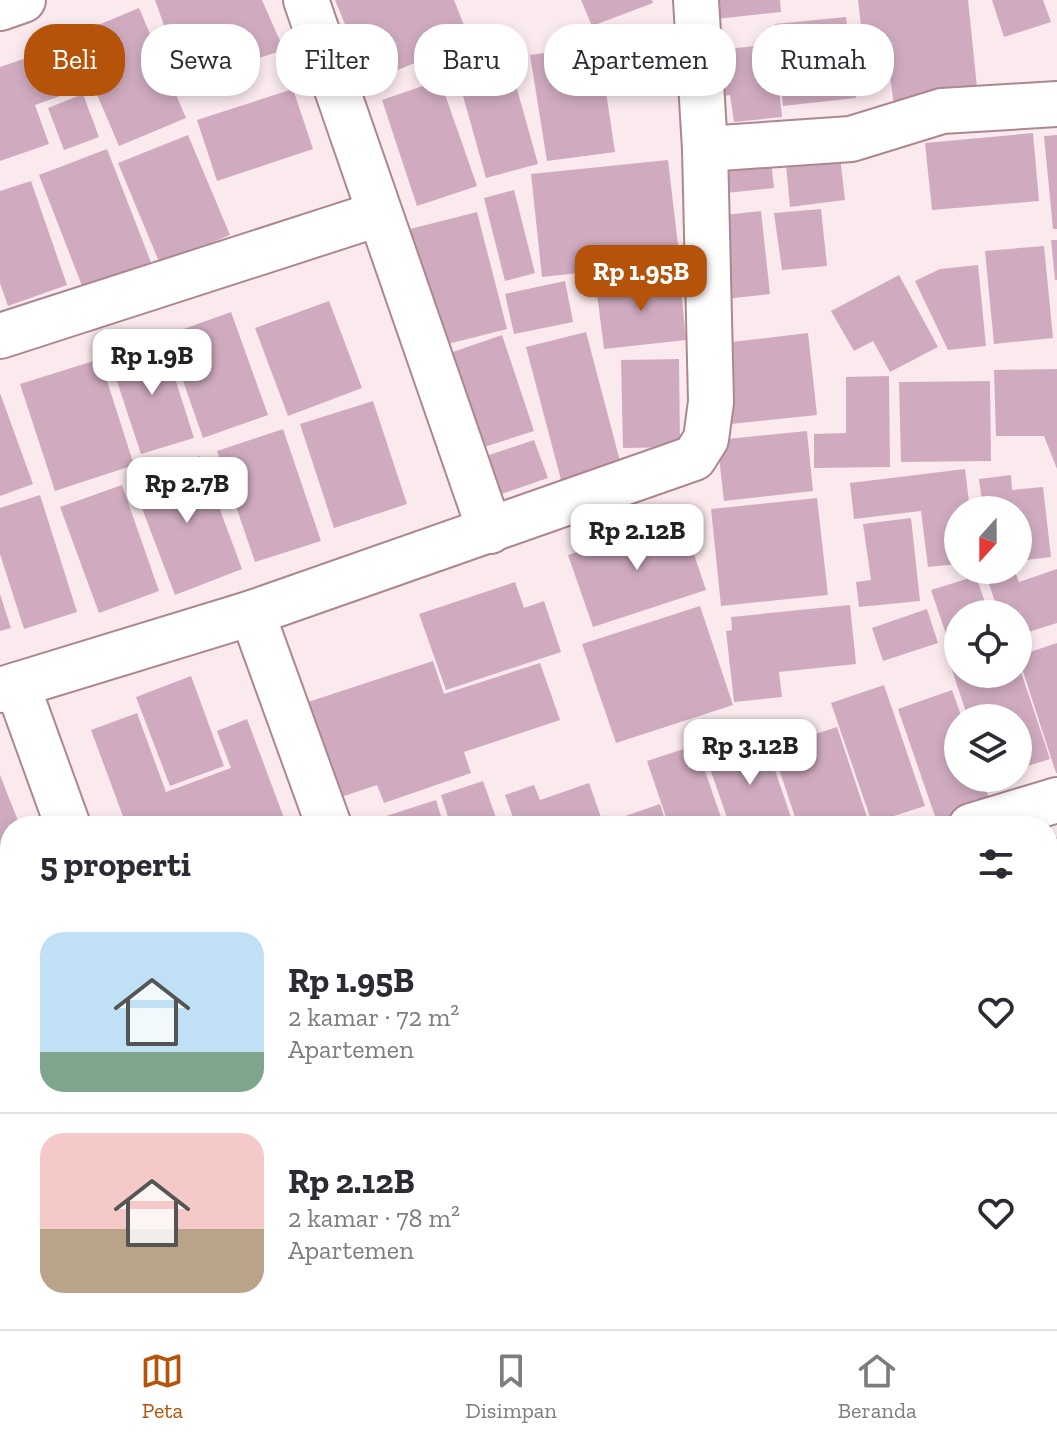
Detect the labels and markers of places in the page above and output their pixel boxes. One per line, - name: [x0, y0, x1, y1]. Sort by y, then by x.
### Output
- pin: Rp 1.95B: [558, 245, 724, 313]
- pin: Rp 1.9B: [78, 329, 226, 397]
- pin: Rp 2.7B: [113, 457, 261, 525]
- pin: Rp 2.12B: [554, 504, 720, 572]
- pin: Rp 3.12B: [667, 719, 833, 787]

